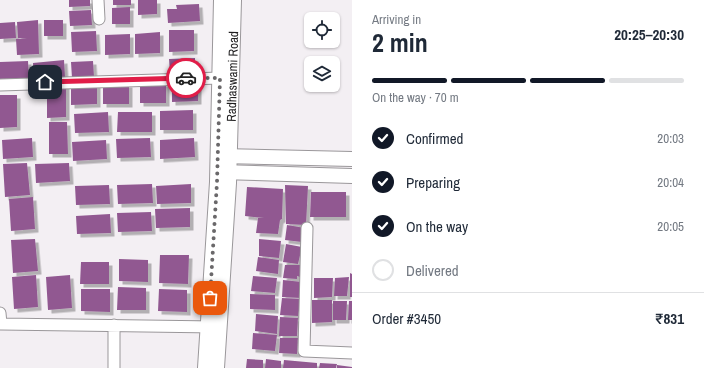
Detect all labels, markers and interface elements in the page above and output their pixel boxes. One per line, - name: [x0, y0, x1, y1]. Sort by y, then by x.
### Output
- text: Arriving in: [372, 11, 421, 28]
- map controls: [304, 12, 340, 92]
- button: locate: [304, 12, 340, 48]
- text: 20:25–20:30: [614, 24, 684, 45]
- text: 2 min: [372, 25, 428, 60]
- street label: Radhaswami Road: [222, 31, 242, 122]
- button: layers: [304, 56, 340, 92]
- courier: [166, 58, 206, 98]
- pin: [28, 65, 62, 99]
- icon: car: [175, 67, 197, 89]
- icon: home: [34, 71, 56, 93]
- text: On the way · 70 m: [372, 89, 459, 106]
- icon: check: [372, 127, 394, 149]
- text: Confirmed: [406, 128, 463, 149]
- text: 20:03: [657, 130, 684, 147]
- icon: check: [372, 171, 394, 193]
- text: Preparing: [406, 172, 460, 193]
- text: 20:04: [657, 174, 684, 191]
- icon: check: [372, 215, 394, 237]
- text: On the way: [406, 216, 468, 237]
- text: 20:05: [657, 218, 684, 235]
- text: Delivered: [406, 260, 459, 281]
- pin: [193, 281, 227, 315]
- icon: bag: [199, 287, 221, 309]
- text: Order #3450: [372, 308, 441, 329]
- text: ₹831: [655, 308, 684, 329]

